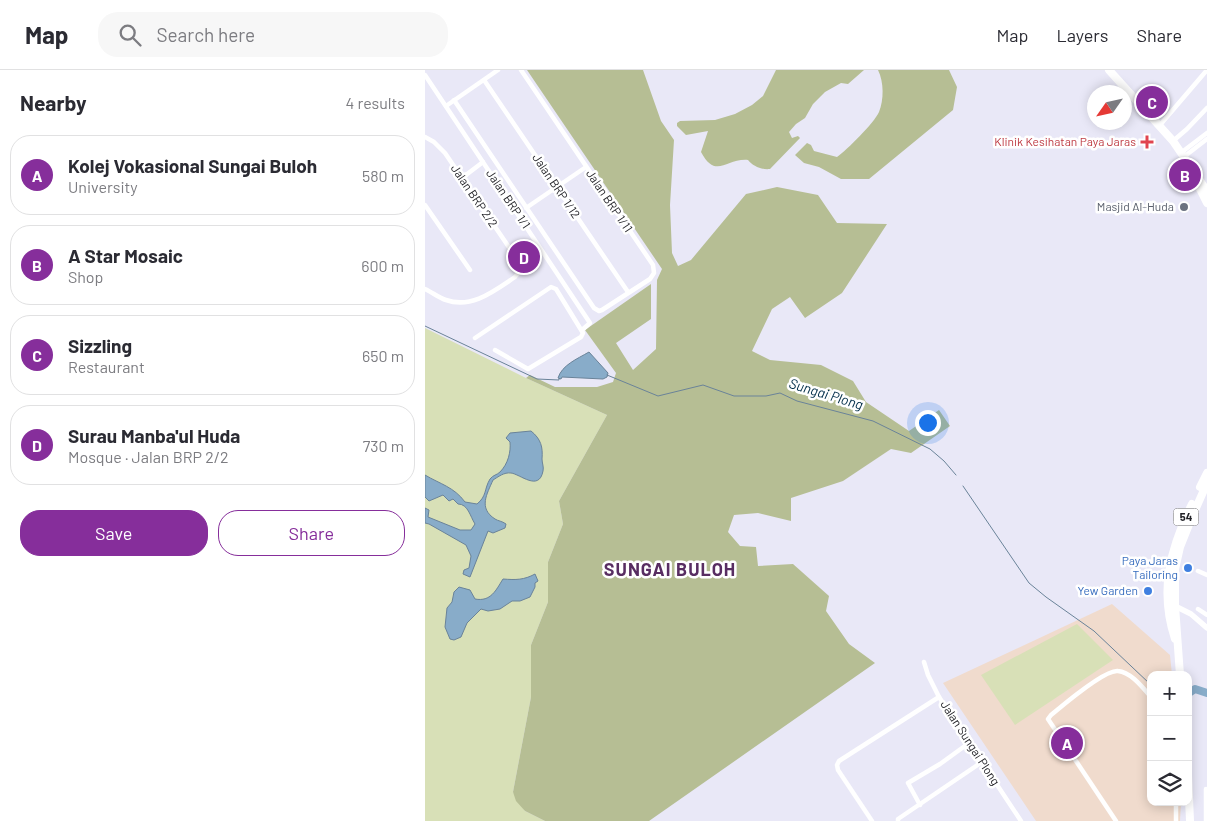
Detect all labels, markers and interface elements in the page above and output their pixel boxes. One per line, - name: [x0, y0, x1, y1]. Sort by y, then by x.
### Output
- search box: [98, 12, 448, 57]
- text: Map: [25, 20, 68, 49]
- icon: search: [116, 21, 144, 49]
- text: Search here: [156, 23, 255, 46]
- text: Map: [996, 24, 1028, 46]
- text: Layers: [1056, 24, 1109, 46]
- text: Share: [1137, 24, 1182, 46]
- pin: C: [1136, 83, 1168, 121]
- north arrow: [1087, 85, 1132, 130]
- text: Nearby: [20, 90, 86, 115]
- text: 4 results: [345, 93, 405, 112]
- place label: Klinik Kesihatan Paya Jaras: [994, 134, 1136, 148]
- marker: Klinik Kesihatan Paya Jaras: [1140, 135, 1154, 149]
- street label: Jalan BRP 1/12: [530, 151, 584, 220]
- text: Kolej Vokasional Sungai Buloh: [68, 154, 317, 177]
- pin: B: [1169, 156, 1201, 194]
- street label: Jalan BRP 2/2: [449, 161, 501, 230]
- text: A: [32, 166, 42, 185]
- text: 580 m: [362, 166, 404, 185]
- street label: Jalan BRP 1/1: [484, 166, 534, 231]
- street label: Jalan BRP 1/11: [584, 166, 636, 234]
- text: University: [68, 177, 138, 196]
- place label: Masjid Al-Huda: [1097, 199, 1174, 213]
- marker: Masjid Al-Huda: [1178, 201, 1190, 213]
- pin: D: [508, 238, 540, 276]
- text: A Star Mosaic: [68, 244, 183, 267]
- text: B: [32, 256, 42, 275]
- text: 600 m: [361, 256, 404, 275]
- text: Shop: [68, 267, 103, 286]
- text: Sizzling: [68, 334, 132, 357]
- text: C: [32, 346, 42, 365]
- text: 650 m: [362, 346, 404, 365]
- text: Restaurant: [68, 357, 145, 376]
- water label: Sungai Plong: [787, 374, 865, 413]
- your location: [915, 410, 941, 436]
- text: Surau Manba'ul Huda: [68, 424, 240, 447]
- text: D: [32, 436, 42, 455]
- text: 730 m: [363, 436, 404, 455]
- text: Mosque · Jalan BRP 2/2: [68, 447, 229, 466]
- road number: 54: [1173, 508, 1199, 526]
- button: Save: [20, 510, 208, 556]
- button: Share: [218, 510, 405, 556]
- place label: Paya Jaras Tailoring: [1122, 553, 1178, 581]
- district label: SUNGAI BULOH: [604, 558, 736, 580]
- marker: Paya Jaras Tailoring: [1182, 562, 1194, 574]
- place label: Yew Garden: [1078, 583, 1138, 597]
- marker: Yew Garden: [1142, 585, 1154, 597]
- map controls: [1147, 671, 1192, 806]
- button: +: [1147, 671, 1192, 716]
- street label: Jalan Sungai Plong: [938, 698, 1003, 787]
- button: −: [1147, 716, 1192, 761]
- pin: A: [1051, 724, 1083, 762]
- button: layers: [1147, 761, 1192, 806]

